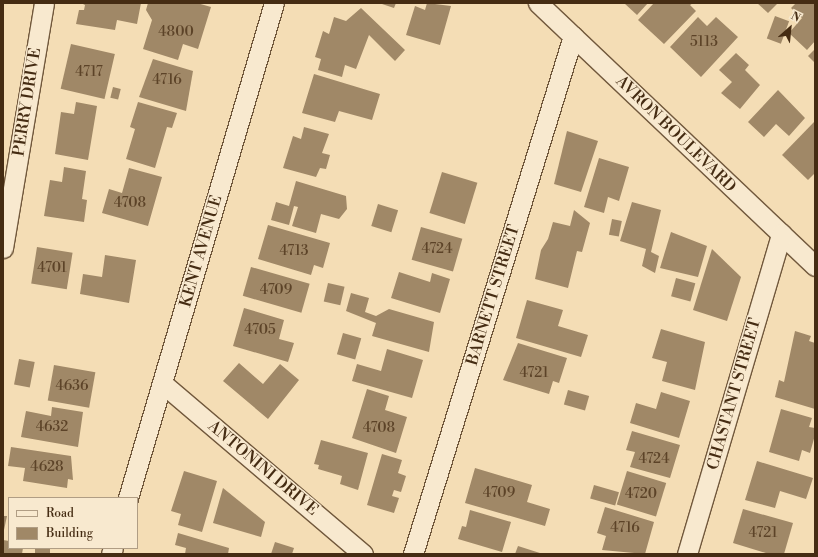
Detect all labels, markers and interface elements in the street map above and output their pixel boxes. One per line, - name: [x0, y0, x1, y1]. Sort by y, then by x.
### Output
- north arrow: [770, 8, 810, 48]
- text: N: [788, 9, 802, 26]
- house number: 4800: [158, 24, 194, 40]
- house number: 5113: [690, 34, 718, 50]
- street label: PERRY DRIVE: [9, 46, 45, 158]
- house number: 4717: [75, 64, 103, 80]
- house number: 4716: [152, 72, 182, 88]
- street label: AVRON BOULEVARD: [612, 72, 740, 196]
- street label: KENT AVENUE: [176, 193, 226, 309]
- house number: 4708: [114, 195, 146, 211]
- street label: BARNETT STREET: [462, 222, 524, 368]
- house number: 4724: [421, 241, 453, 257]
- house number: 4713: [279, 243, 309, 259]
- house number: 4701: [37, 260, 67, 276]
- house number: 4709: [260, 282, 292, 298]
- street label: CHASTANT STREET: [703, 316, 765, 472]
- house number: 4705: [244, 322, 276, 338]
- house number: 4721: [520, 365, 548, 381]
- house number: 4636: [55, 378, 89, 394]
- street label: ANTONINI DRIVE: [204, 416, 322, 520]
- house number: 4632: [36, 419, 68, 435]
- house number: 4708: [363, 420, 395, 436]
- house number: 4724: [638, 451, 670, 467]
- house number: 4628: [30, 459, 64, 475]
- house number: 4709: [483, 485, 515, 501]
- house number: 4720: [625, 486, 657, 502]
- legend: [8, 497, 138, 549]
- text: Road: [46, 506, 74, 521]
- house number: 4716: [610, 520, 640, 536]
- house number: 4721: [749, 525, 777, 541]
- text: Building: [46, 526, 93, 541]

